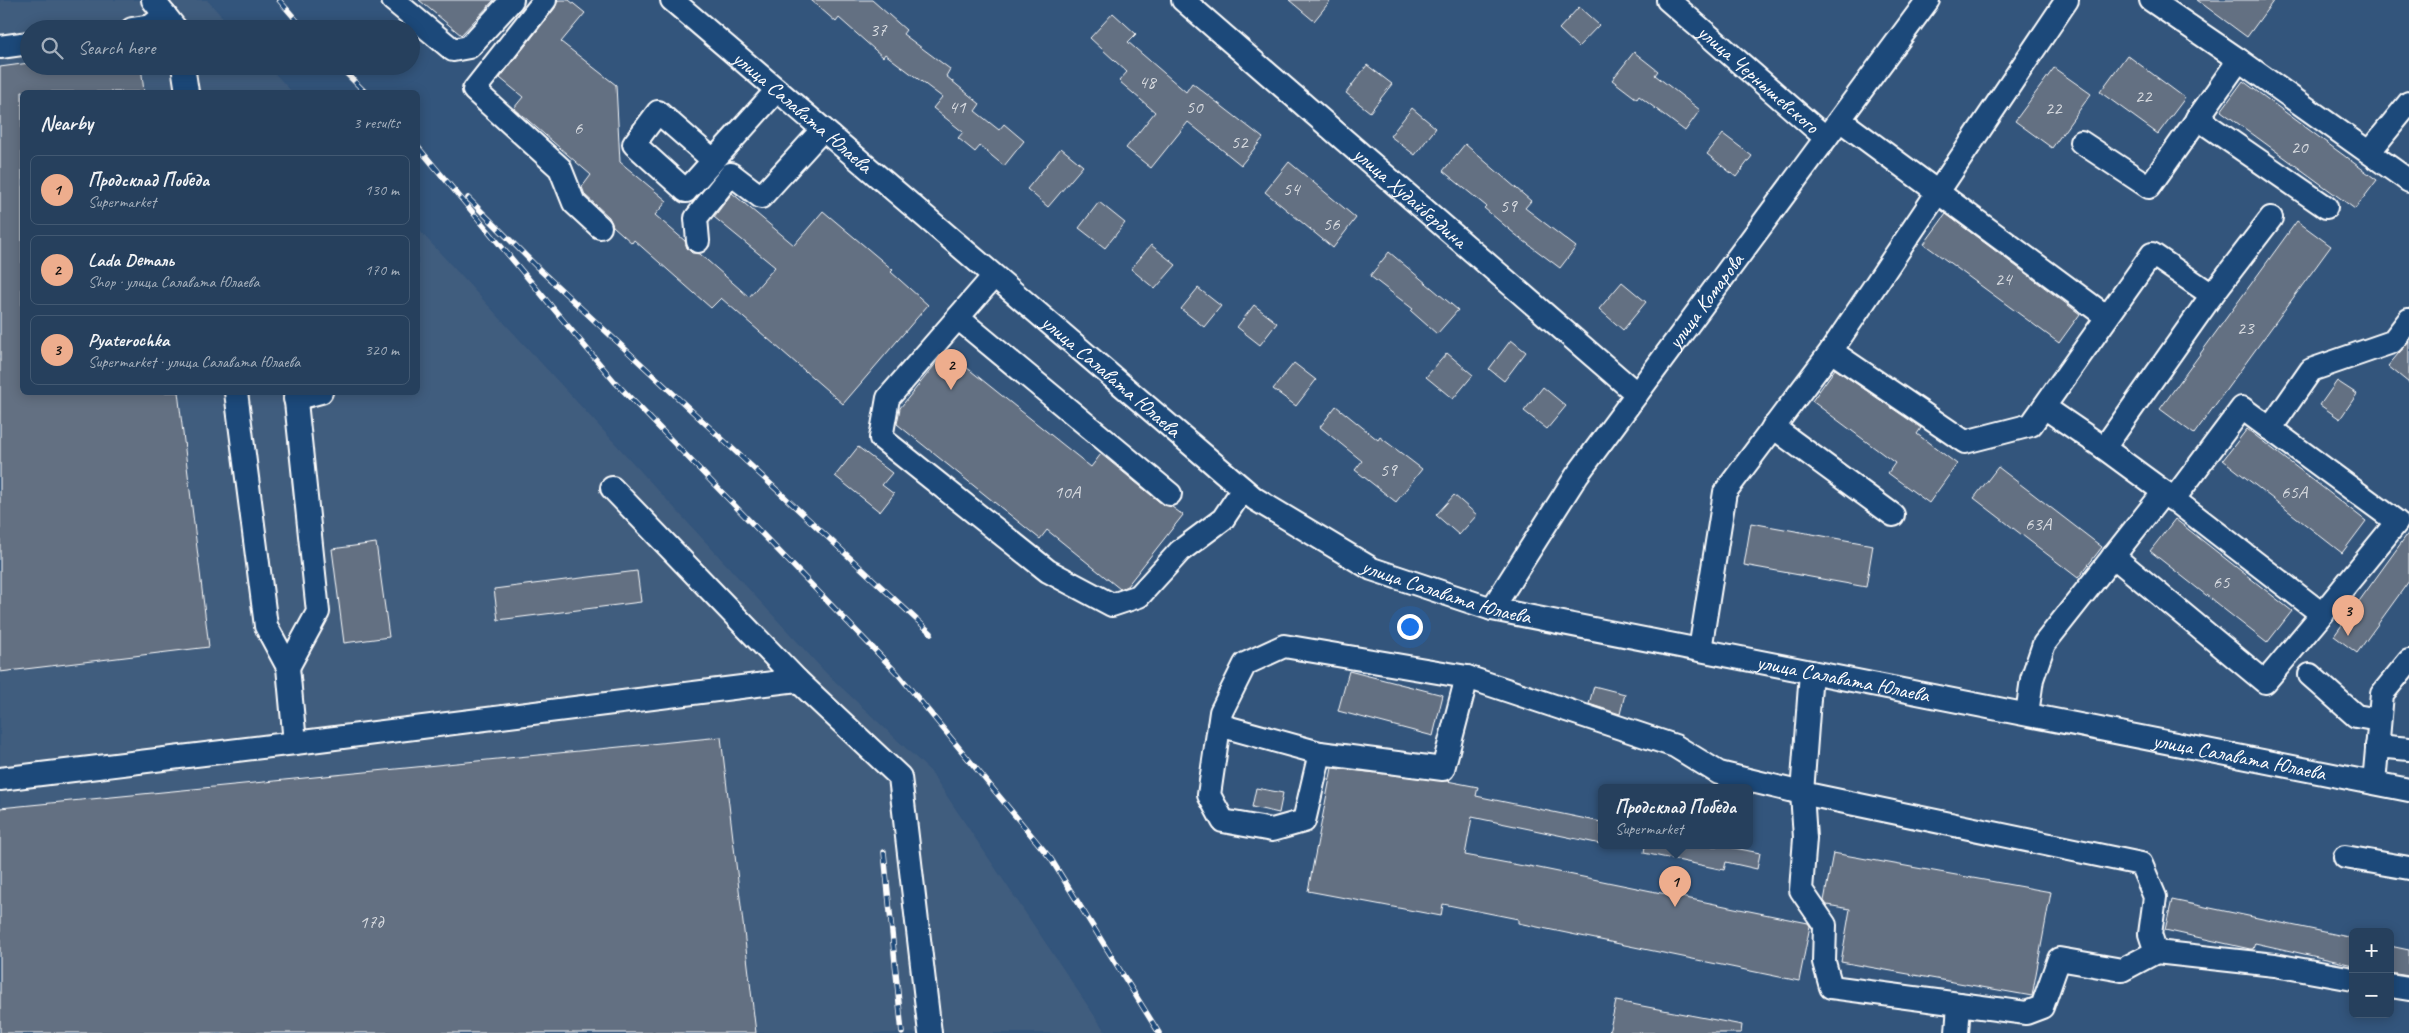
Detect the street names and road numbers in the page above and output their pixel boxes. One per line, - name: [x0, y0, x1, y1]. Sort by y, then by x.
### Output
- street label: улица Чернышевского: [1691, 18, 1826, 140]
- street label: улица Салавата Юлаева: [726, 44, 879, 180]
- street label: улица Худайбердина: [1347, 140, 1474, 255]
- street label: улица Комарова: [1661, 247, 1750, 356]
- street label: улица Салавата Юлаева: [1035, 308, 1188, 444]
- street label: улица Салавата Юлаева: [1356, 552, 1535, 630]
- street label: улица Салавата Юлаева: [1753, 648, 1933, 708]
- street label: улица Салавата Юлаева: [2149, 726, 2330, 787]

